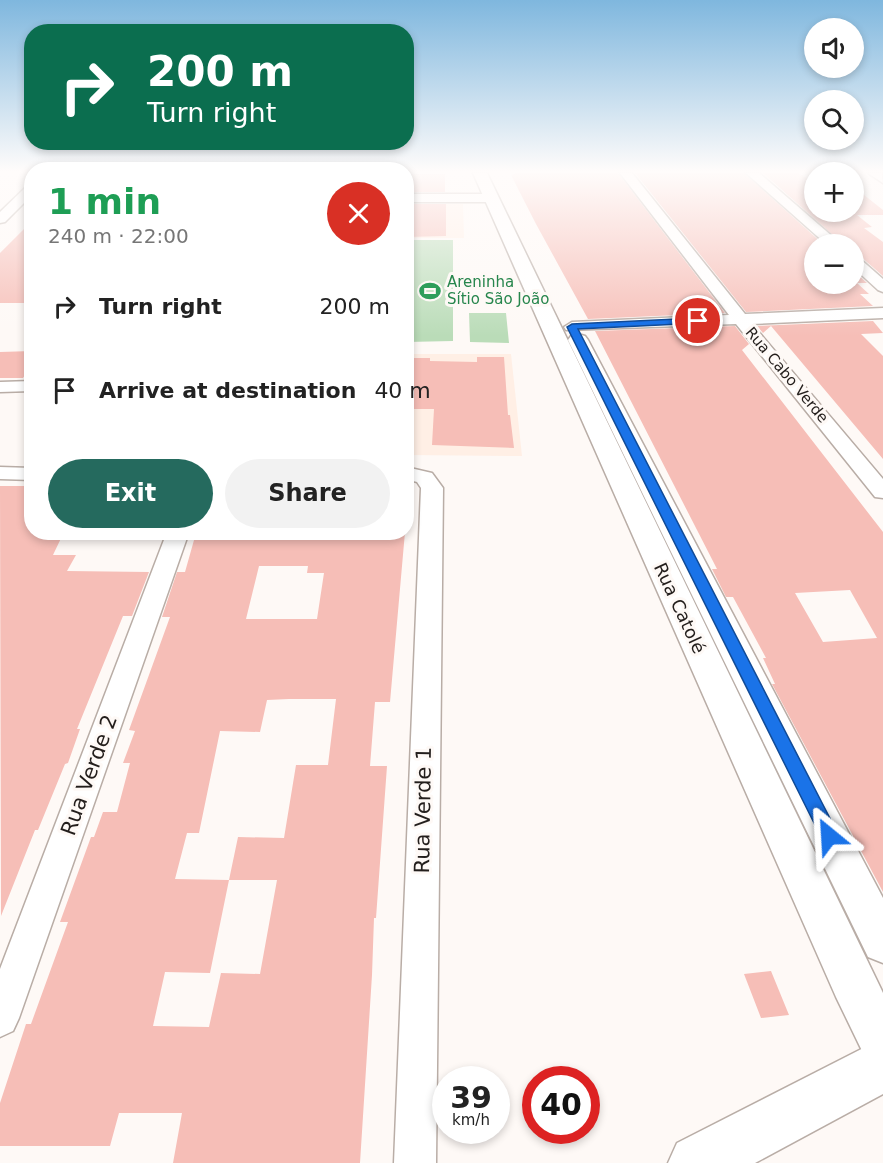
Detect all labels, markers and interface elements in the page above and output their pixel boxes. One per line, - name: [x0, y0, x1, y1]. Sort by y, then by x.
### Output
- map controls: [804, 18, 864, 294]
- button: sound: [804, 18, 864, 78]
- text: 200 m: [147, 47, 293, 96]
- icon: right: [48, 48, 126, 126]
- button: search: [804, 90, 864, 150]
- text: Turn right: [147, 97, 276, 128]
- button: +: [804, 162, 864, 222]
- text: 1 min: [48, 181, 161, 222]
- button: close: [327, 182, 390, 245]
- text: 240 m · 22:00: [48, 224, 189, 248]
- button: −: [804, 234, 864, 294]
- place label: Areninha Sítio São João: [447, 273, 549, 308]
- sports icon: Areninha Sítio São João: [418, 279, 442, 303]
- icon: right: [48, 290, 81, 323]
- text: Turn right: [99, 294, 222, 319]
- text: 200 m: [320, 294, 390, 319]
- pin: [672, 295, 723, 346]
- icon: arrive: [681, 304, 714, 337]
- street label: Rua Cabo Verde: [742, 324, 832, 426]
- icon: arrive: [48, 374, 81, 407]
- text: Arrive at destination: [99, 378, 356, 403]
- text: 40 m: [374, 378, 431, 403]
- button: Exit: [48, 459, 213, 528]
- button: Share: [225, 459, 390, 528]
- street label: Rua Catolé: [650, 559, 710, 657]
- street label: Rua Verde 2: [56, 711, 122, 839]
- street label: Rua Verde 1: [410, 746, 436, 874]
- position arrow: [797, 804, 861, 868]
- speed limit sign: 40: [522, 1066, 600, 1144]
- text: 39: [450, 1080, 492, 1115]
- text: km/h: [452, 1111, 490, 1129]

